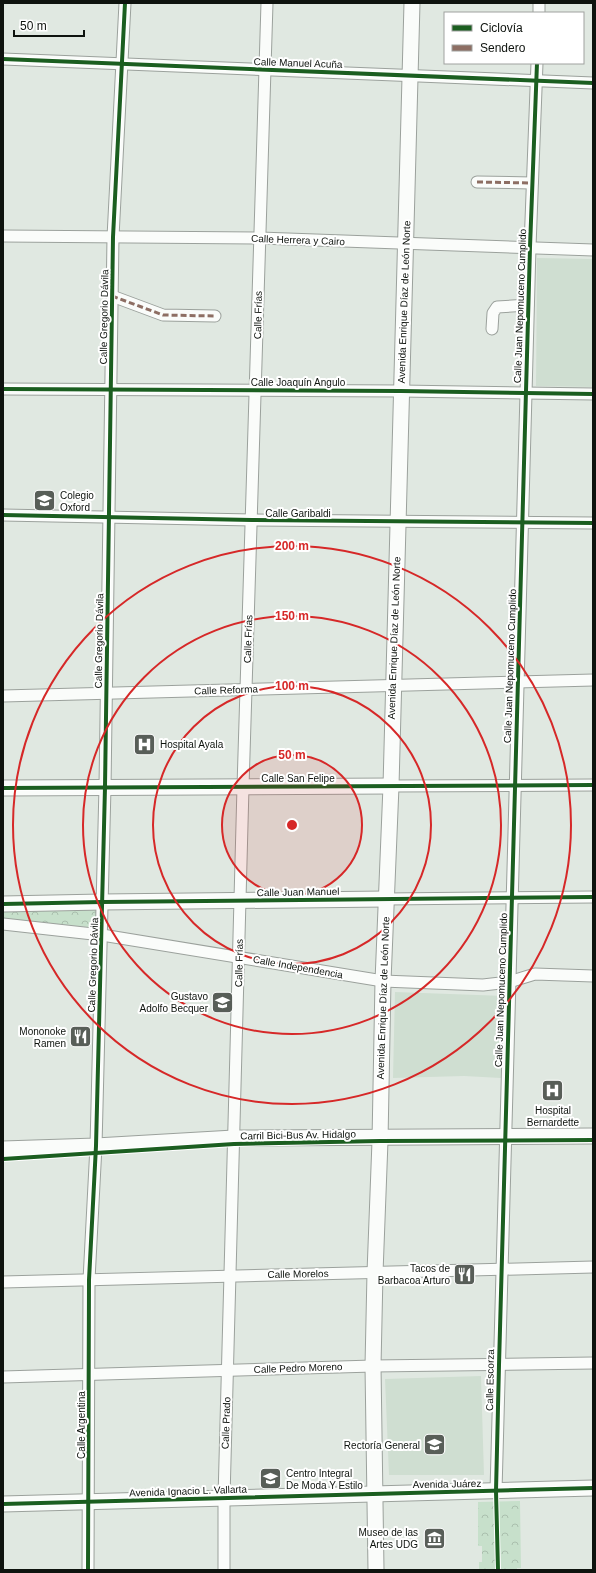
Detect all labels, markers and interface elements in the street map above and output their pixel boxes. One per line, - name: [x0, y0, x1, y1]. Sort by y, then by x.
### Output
- scale bar: [14, 12, 84, 38]
- legend: [444, 12, 584, 64]
- text: 50 m: [20, 19, 47, 33]
- text: Ciclovía: [480, 21, 523, 35]
- text: Sendero: [480, 41, 526, 55]
- street label: Calle Manuel Acuña: [253, 56, 343, 70]
- street label: Avenida Enrique Díaz de León Norte: [396, 220, 412, 383]
- street label: Calle Juan Nepomuceno Cumplido: [512, 228, 528, 383]
- street label: Calle Herrera y Cairo: [251, 233, 346, 247]
- street label: Calle Gregorio Dávila: [98, 269, 110, 365]
- street label: Calle Frías: [252, 291, 264, 339]
- street label: Calle Joaquín Angulo: [251, 377, 346, 388]
- school or university icon: Colegio Oxford: [31, 488, 57, 514]
- place label: Colegio Oxford: [60, 490, 94, 513]
- street label: Calle Garibaldi: [265, 508, 331, 519]
- text: 200 m: [275, 539, 309, 553]
- street label: Avenida Enrique Díaz de León Norte: [386, 556, 402, 719]
- street label: Calle Juan Nepomuceno Cumplido: [502, 588, 518, 743]
- street label: Calle Gregorio Dávila: [93, 593, 105, 689]
- text: 150 m: [275, 609, 309, 623]
- street label: Calle Frías: [242, 615, 254, 663]
- text: 100 m: [275, 679, 309, 693]
- street label: Calle Reforma: [194, 683, 259, 697]
- hospital icon: Hospital Ayala: [131, 731, 157, 757]
- place label: Hospital Ayala: [160, 739, 224, 750]
- text: 50 m: [278, 748, 306, 762]
- street label: Calle San Felipe: [261, 773, 335, 784]
- centre of rings: [285, 818, 299, 832]
- street label: Calle Juan Manuel: [256, 886, 340, 898]
- street label: Calle Juan Nepomuceno Cumplido: [493, 912, 509, 1067]
- street label: Avenida Enrique Díaz de León Norte: [375, 916, 391, 1079]
- street label: Calle Gregorio Dávila: [86, 917, 100, 1013]
- street label: Calle Frías: [233, 939, 245, 987]
- street label: Calle Independencia: [252, 954, 344, 980]
- school or university icon: Gustavo Adolfo Becquer: [210, 989, 236, 1015]
- place label: Gustavo Adolfo Becquer: [140, 991, 209, 1014]
- restaurant icon: Mononoke Ramen: [68, 1024, 94, 1050]
- place label: Mononoke Ramen: [19, 1026, 66, 1049]
- hospital icon: Hospital Bernardette: [540, 1077, 566, 1103]
- place label: Hospital Bernardette: [527, 1105, 580, 1128]
- street label: Carril Bici-Bus Av. Hidalgo: [240, 1128, 356, 1142]
- restaurant icon: Tacos de Barbacoa Arturo: [452, 1261, 478, 1287]
- place label: Tacos de Barbacoa Arturo: [378, 1263, 450, 1286]
- street label: Calle Morelos: [267, 1268, 329, 1280]
- street label: Calle Escorza: [484, 1349, 496, 1411]
- street label: Calle Pedro Moreno: [253, 1361, 343, 1375]
- street label: Calle Argentina: [76, 1391, 87, 1459]
- street label: Calle Prado: [220, 1396, 232, 1449]
- school or university icon: Rectoría General: [422, 1432, 448, 1458]
- place label: Rectoría General: [344, 1440, 420, 1451]
- school or university icon: Centro Integral De Moda Y Estilo: [258, 1466, 284, 1492]
- place label: Centro Integral De Moda Y Estilo: [286, 1468, 363, 1491]
- street label: Avenida Juárez: [413, 1478, 481, 1490]
- street label: Avenida Ignacio L. Vallarta: [129, 1483, 248, 1499]
- museum icon: Museo de las Artes UDG: [421, 1525, 447, 1551]
- place label: Museo de las Artes UDG: [359, 1527, 418, 1550]

